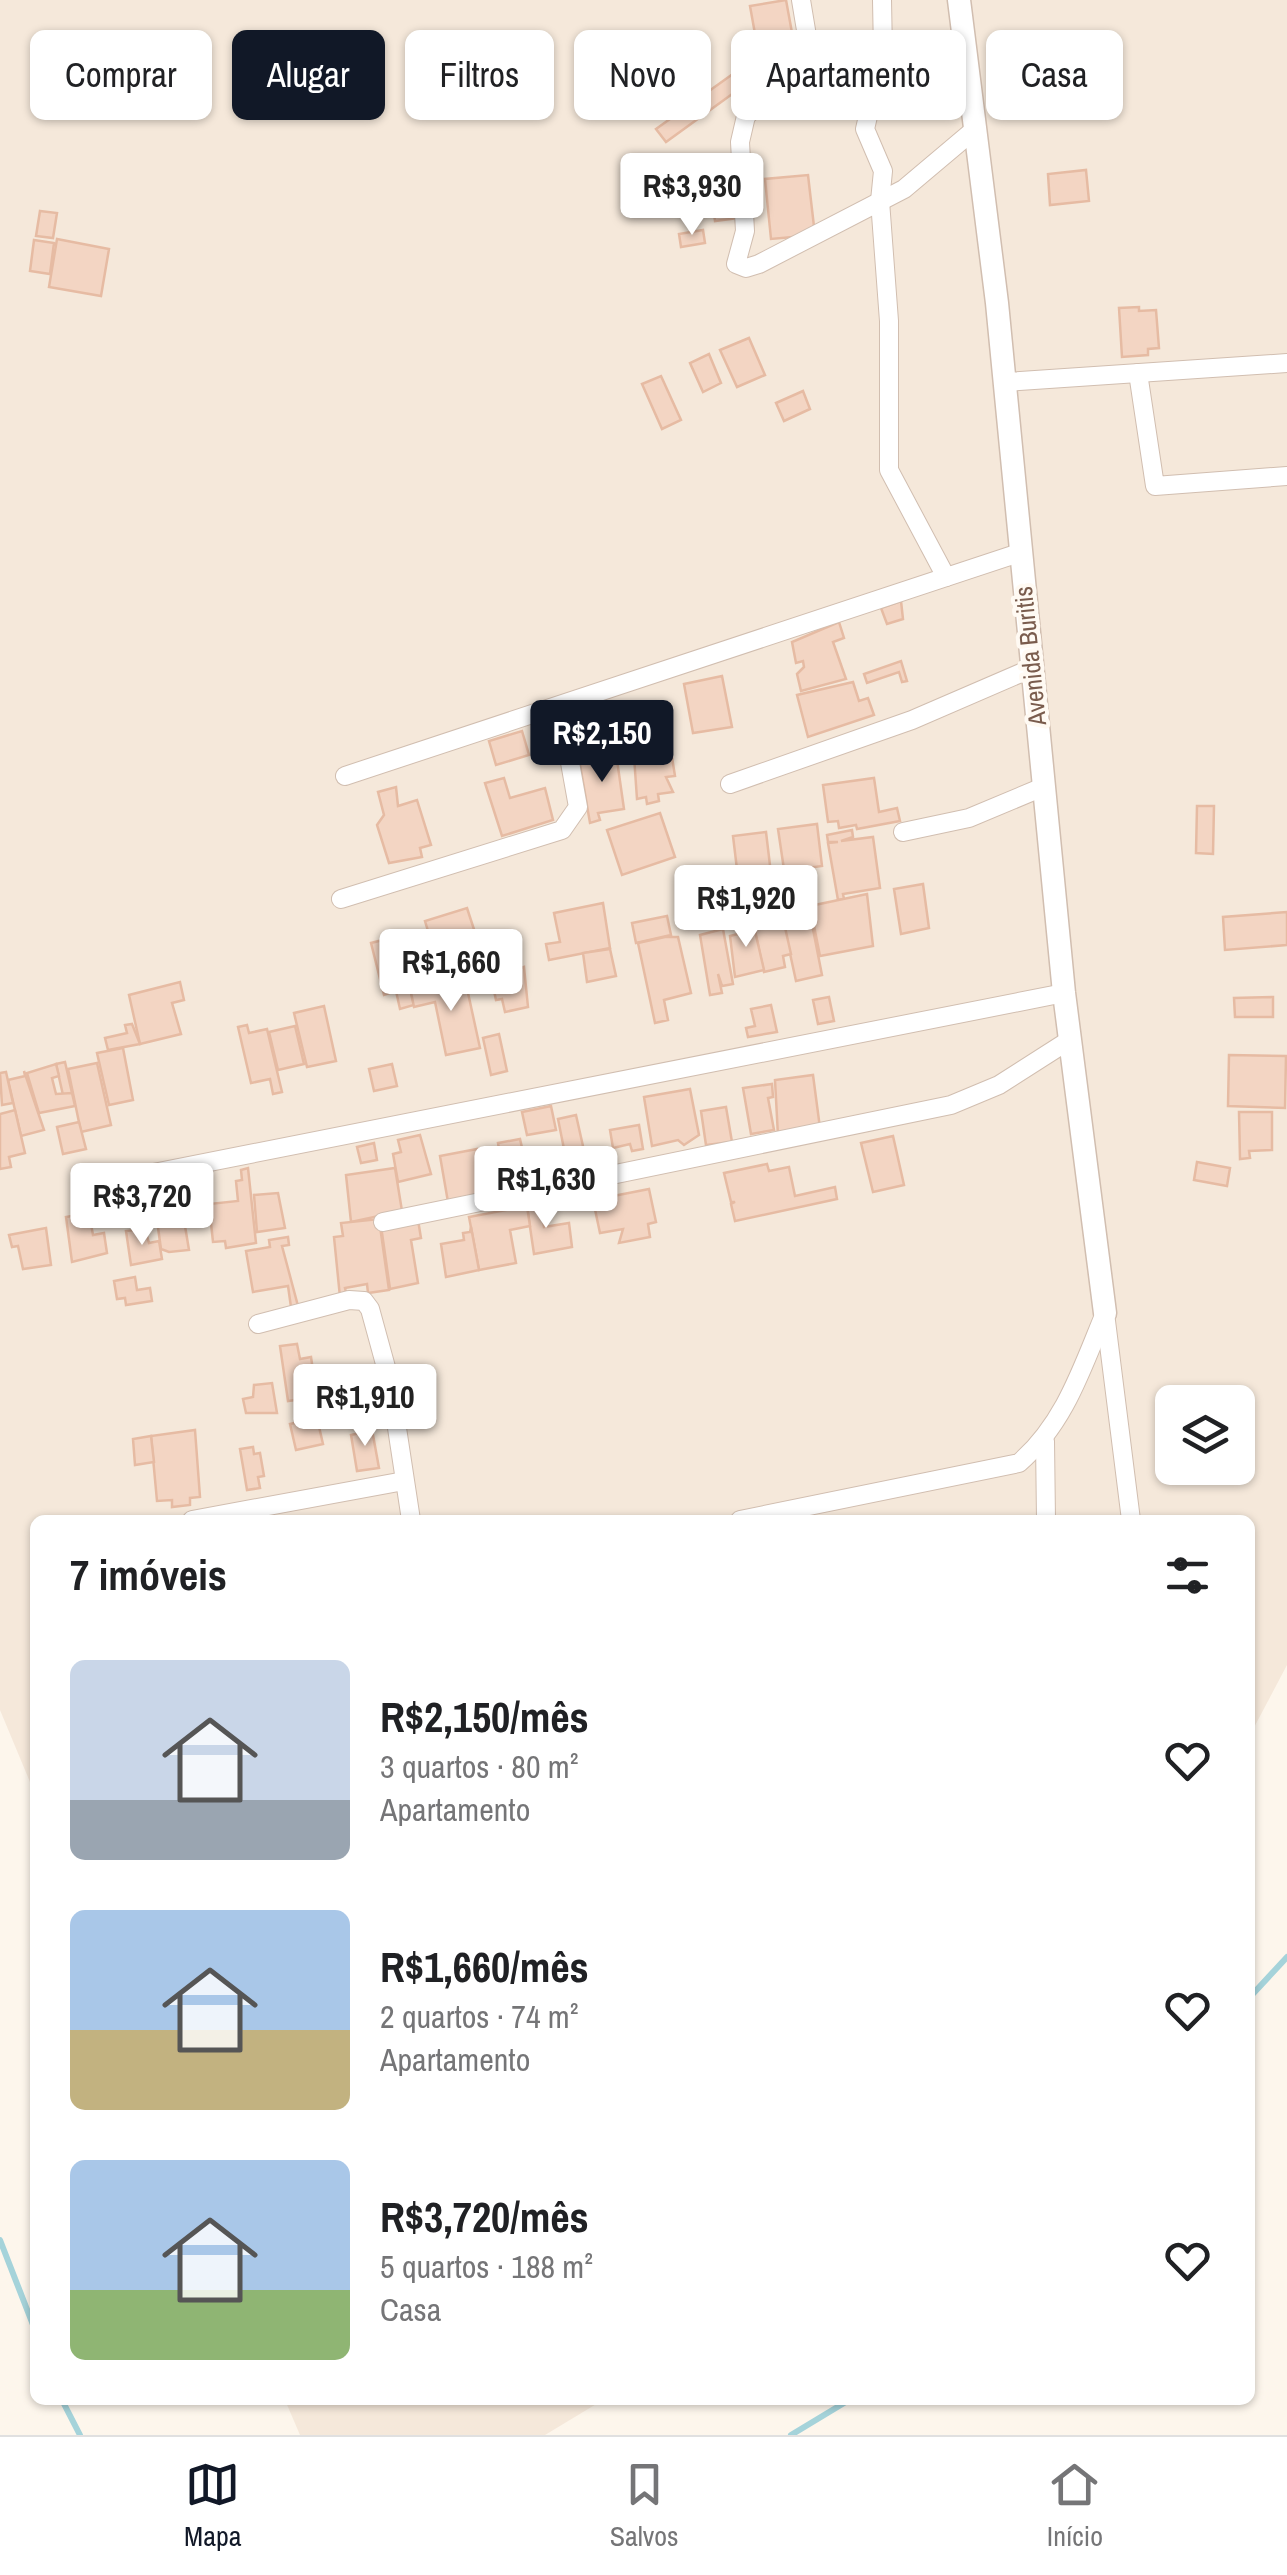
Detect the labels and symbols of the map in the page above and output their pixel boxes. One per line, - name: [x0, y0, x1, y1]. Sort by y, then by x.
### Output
- pin: R$3,930: [600, 153, 784, 238]
- street label: Avenida Buritis: [1006, 585, 1054, 728]
- pin: R$2,150: [510, 700, 694, 785]
- pin: R$1,920: [654, 865, 838, 950]
- pin: R$1,660: [359, 929, 543, 1014]
- pin: R$1,630: [454, 1146, 638, 1231]
- pin: R$3,720: [50, 1163, 234, 1248]
- pin: R$1,910: [273, 1364, 457, 1449]

